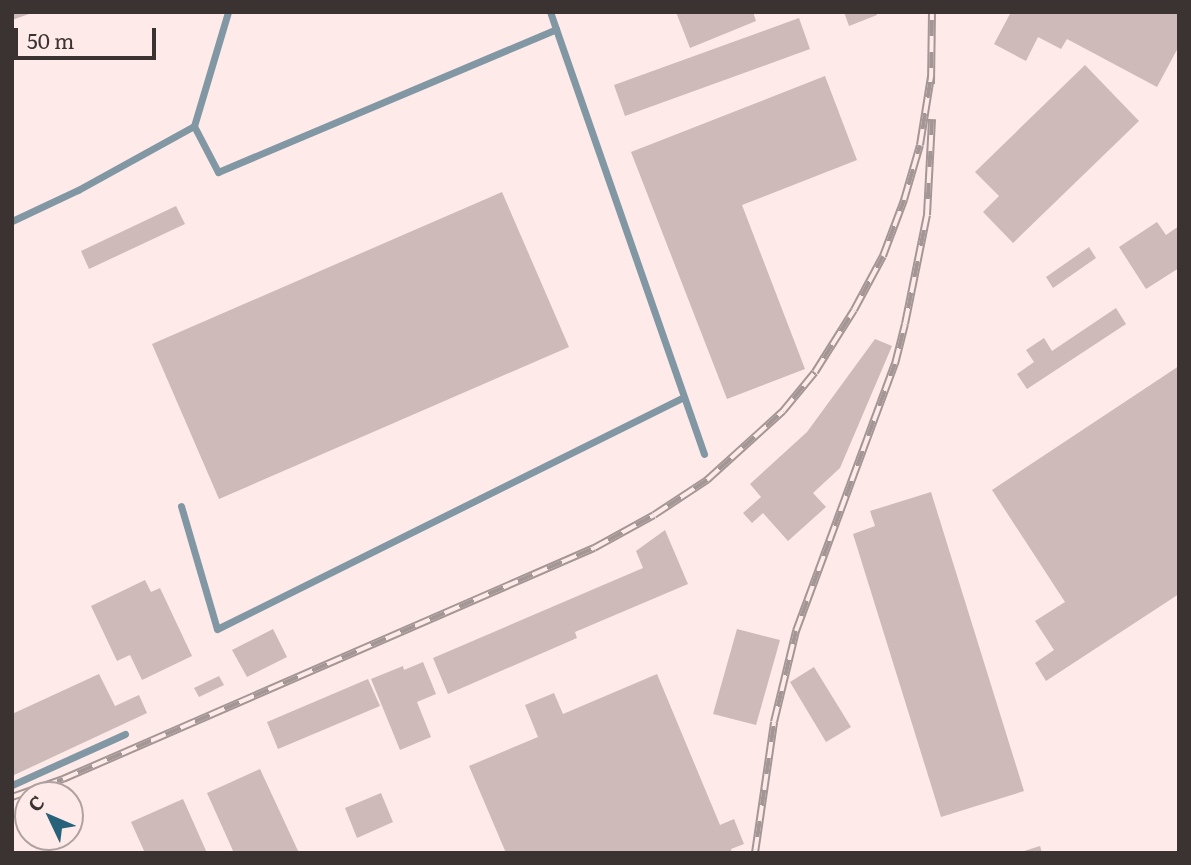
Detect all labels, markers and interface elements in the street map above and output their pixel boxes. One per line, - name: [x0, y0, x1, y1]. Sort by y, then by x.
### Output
- scale bar: [18, 14, 159, 58]
- text: 50 m: [27, 24, 74, 55]
- north arrow: [14, 781, 84, 851]
- text: С: [21, 788, 50, 817]

